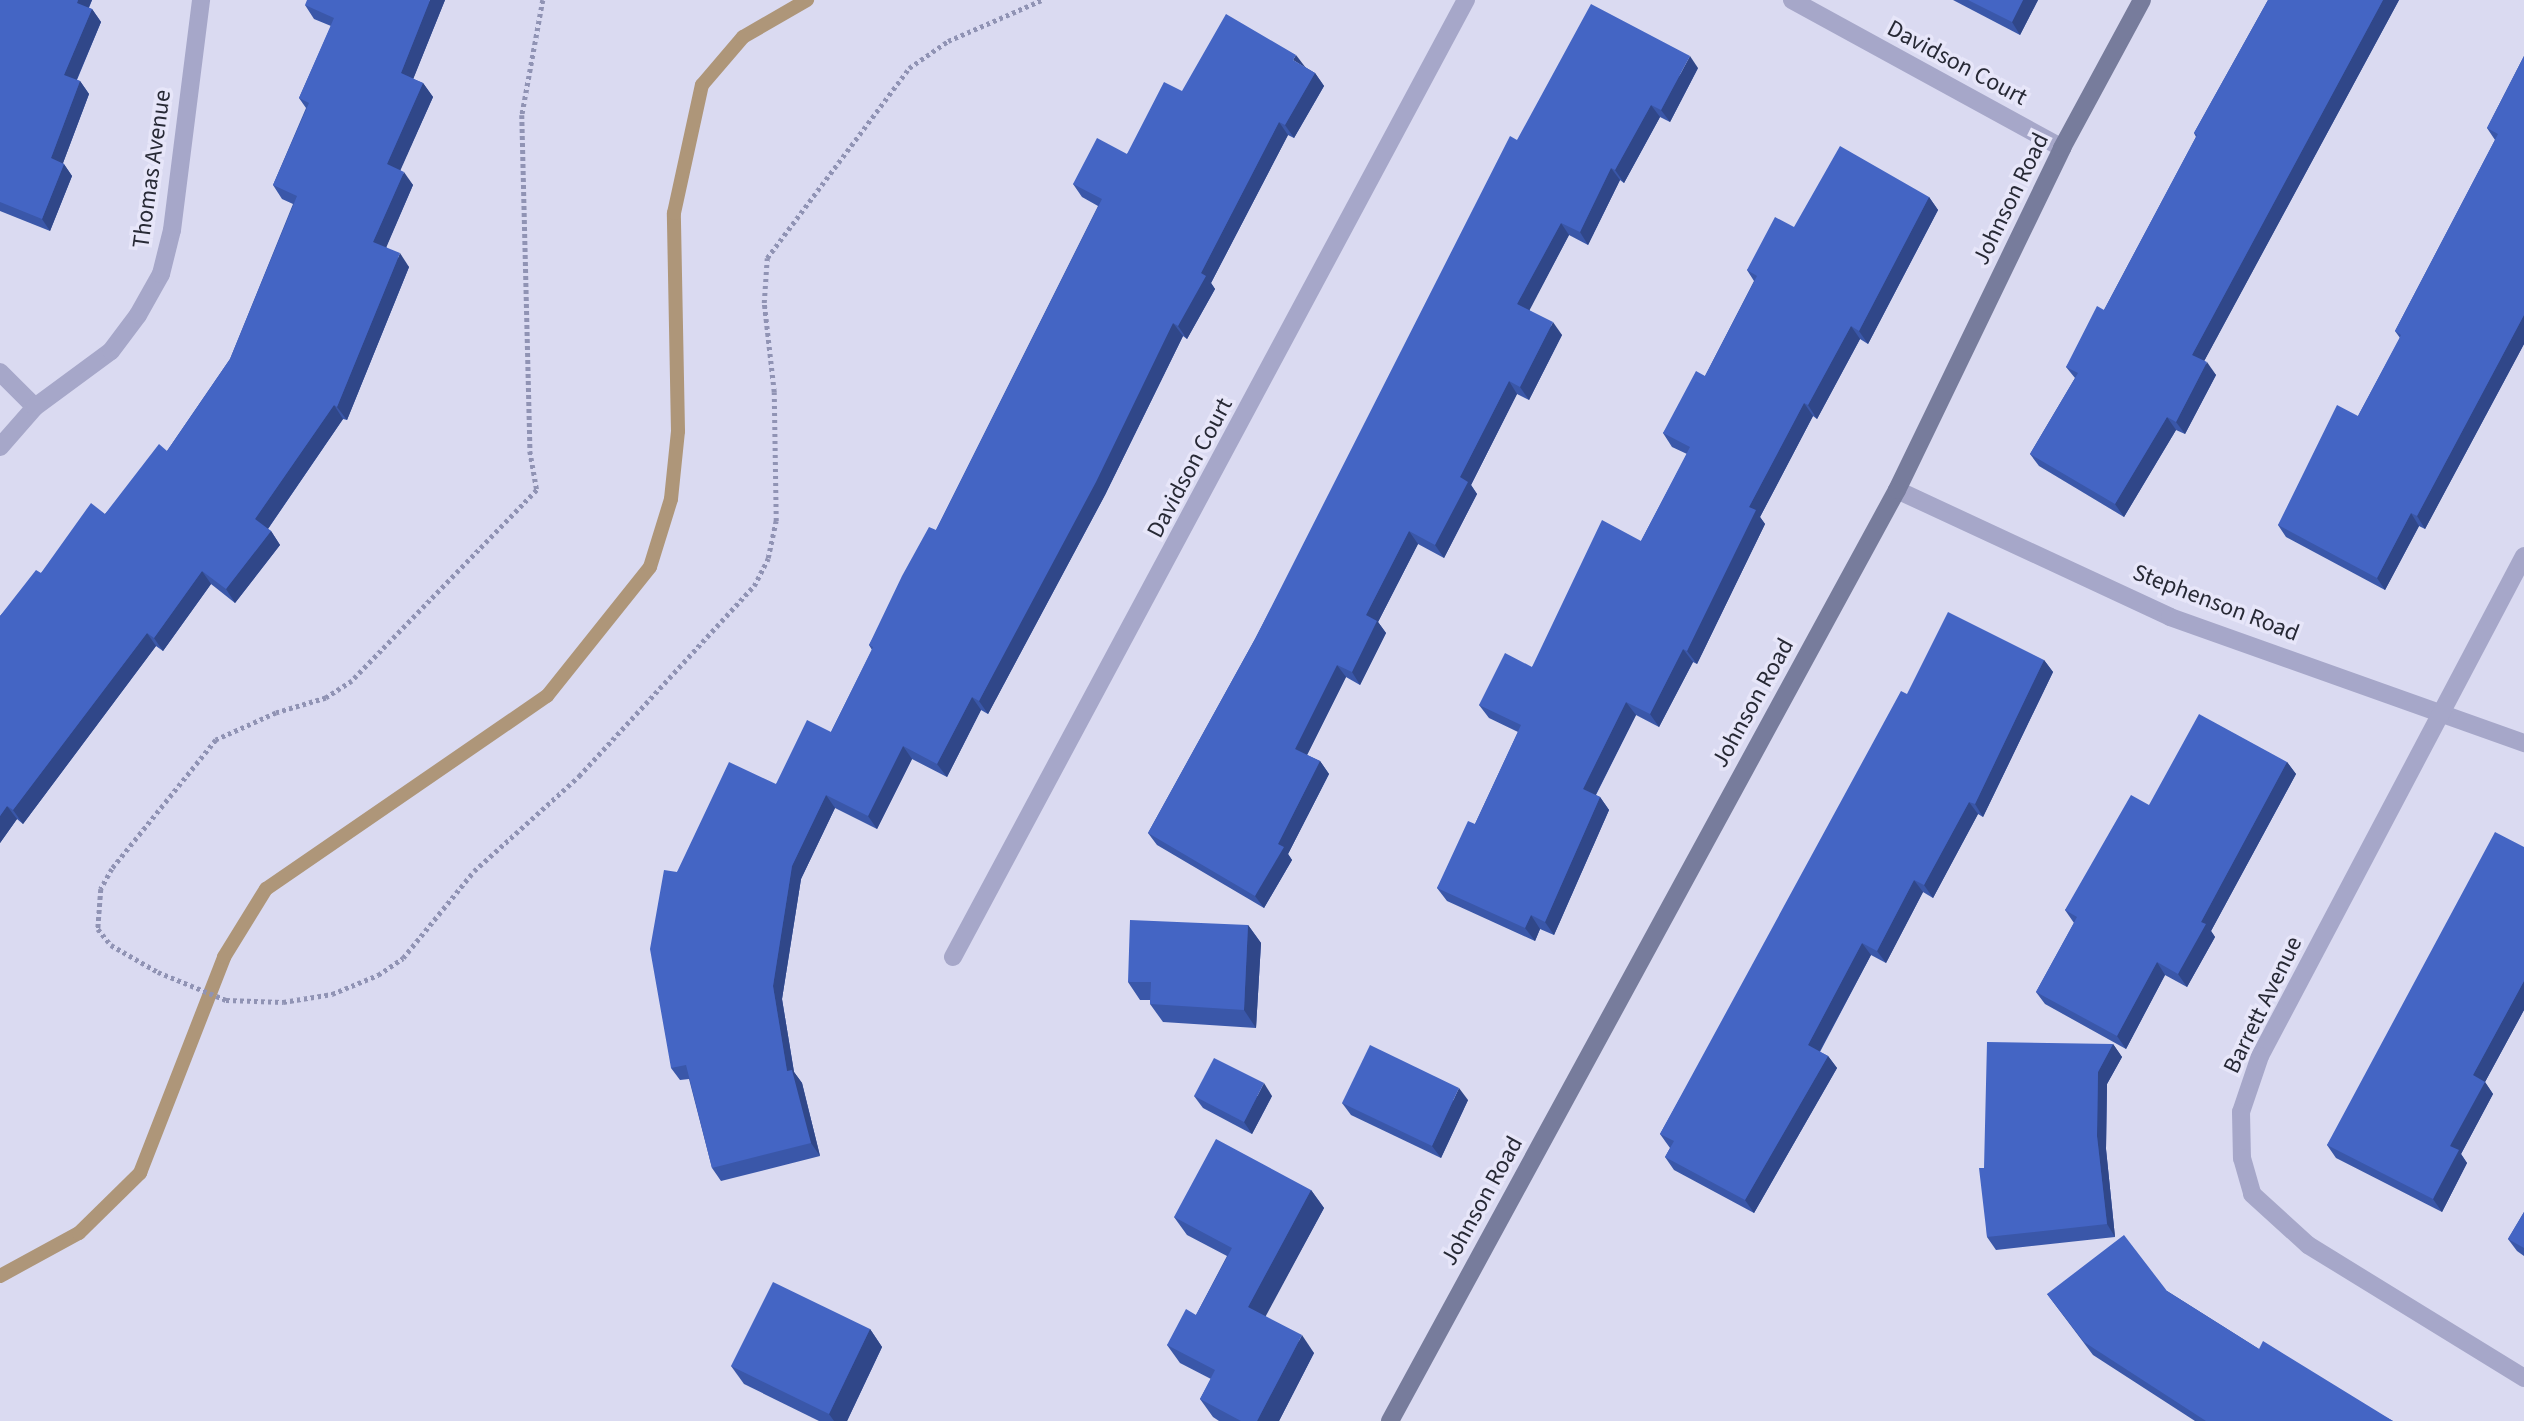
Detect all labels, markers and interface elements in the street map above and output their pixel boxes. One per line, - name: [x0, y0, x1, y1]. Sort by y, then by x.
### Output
- street label: Davidson Court: [1882, 14, 2032, 112]
- street label: Thomas Avenue: [127, 88, 177, 250]
- street label: Johnson Road: [1967, 128, 2055, 270]
- street label: Davidson Court: [1141, 393, 1239, 543]
- street label: Stephenson Road: [2129, 558, 2303, 648]
- street label: Johnson Road: [1706, 633, 1800, 773]
- street label: Barrett Avenue: [2217, 932, 2309, 1078]
- street label: Johnson Road: [1435, 1131, 1529, 1271]

